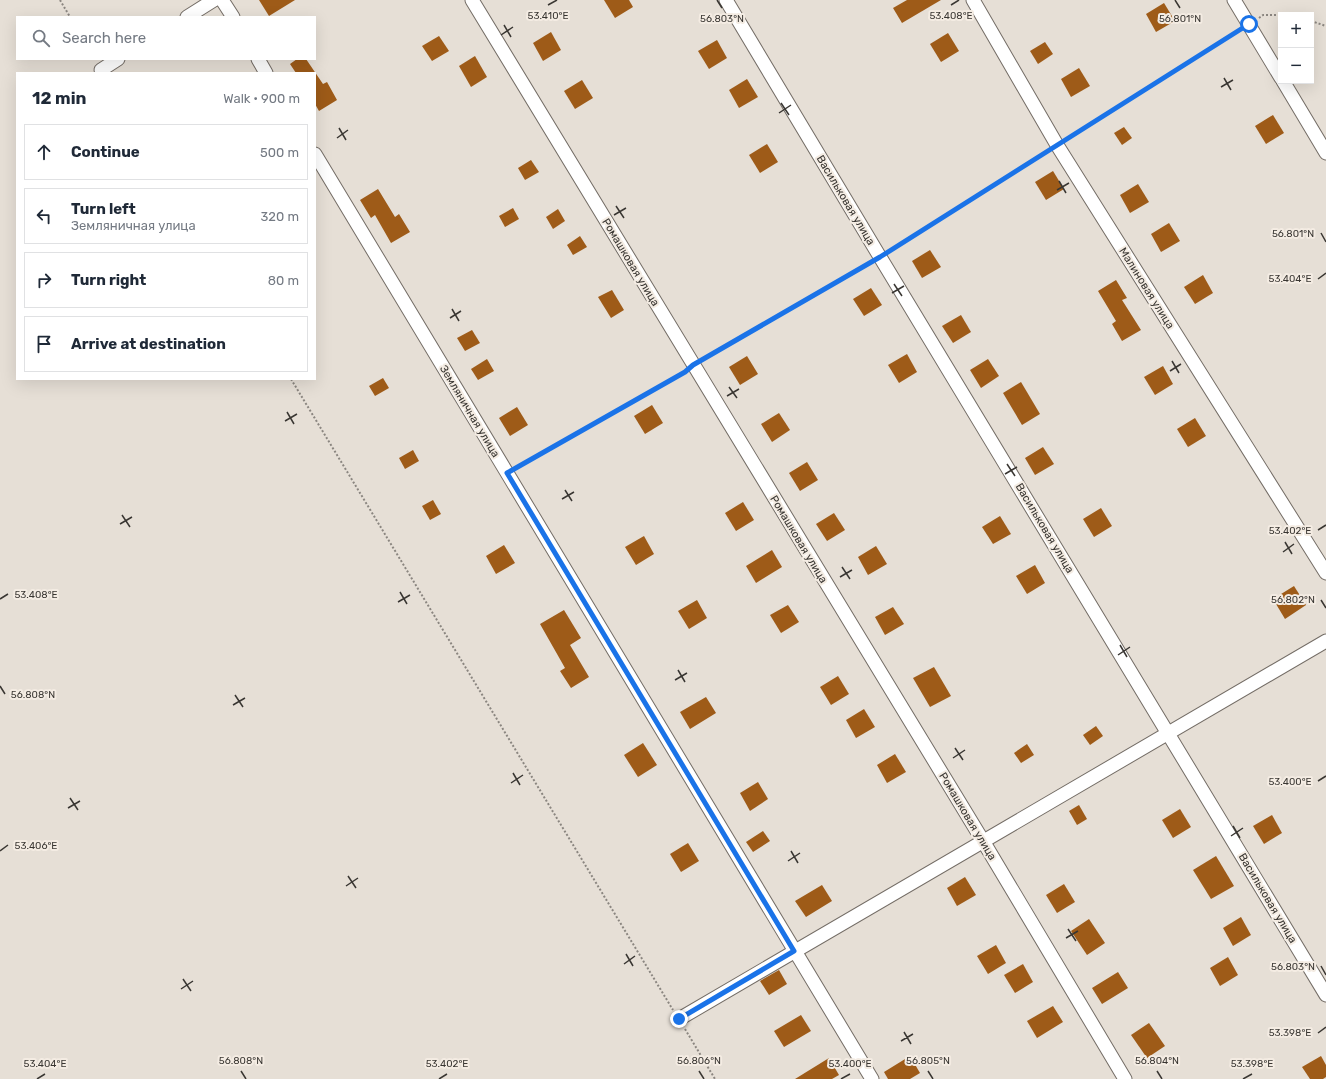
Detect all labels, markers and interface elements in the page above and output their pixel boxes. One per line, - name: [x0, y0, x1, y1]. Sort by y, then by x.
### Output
- text: 53.410°E: [528, 10, 568, 22]
- text: 53.408°E: [929, 10, 973, 22]
- map controls: [1278, 12, 1314, 84]
- button: +: [1278, 12, 1314, 48]
- text: 56.803°N: [700, 13, 744, 25]
- text: 56.801°N: [1159, 13, 1201, 25]
- route start: [1240, 15, 1258, 33]
- search box: [16, 16, 316, 60]
- icon: search: [30, 27, 52, 49]
- text: Search here: [62, 29, 146, 47]
- button: −: [1278, 48, 1314, 84]
- text: 12 min: [32, 88, 87, 108]
- text: Walk · 900 m: [223, 91, 300, 106]
- icon: ahead: [33, 141, 55, 163]
- text: Continue: [71, 143, 140, 161]
- text: 500 m: [260, 145, 299, 160]
- street label: Васильковая улица: [814, 153, 878, 248]
- text: Turn left: [71, 200, 136, 218]
- icon: left: [33, 205, 55, 227]
- text: 320 m: [261, 209, 299, 224]
- street label: Ромашковая улица: [599, 216, 662, 309]
- text: Земляничная улица: [71, 218, 196, 233]
- text: 56.801°N: [1272, 228, 1314, 240]
- street label: Малиновая улица: [1116, 245, 1177, 331]
- icon: right: [33, 269, 55, 291]
- text: Turn right: [71, 271, 146, 289]
- text: 80 m: [268, 273, 299, 288]
- text: 53.404°E: [1268, 273, 1312, 285]
- icon: arrive: [33, 333, 55, 355]
- text: Arrive at destination: [71, 335, 226, 353]
- street label: Земляничная улица: [437, 363, 502, 460]
- street label: Васильковая улица: [1013, 481, 1077, 576]
- street label: Ромашковая улица: [767, 493, 830, 586]
- text: 53.402°E: [1269, 525, 1311, 537]
- text: 53.408°E: [14, 589, 58, 601]
- text: 56.802°N: [1271, 594, 1315, 606]
- text: 56.808°N: [11, 689, 55, 701]
- street label: Ромашковая улица: [936, 770, 999, 863]
- text: 53.400°E: [1268, 776, 1312, 788]
- text: 53.406°E: [15, 840, 57, 852]
- street label: Васильковая улица: [1236, 851, 1300, 946]
- text: 56.803°N: [1271, 961, 1315, 973]
- route end: [670, 1010, 688, 1028]
- text: 53.398°E: [1269, 1027, 1311, 1039]
- text: 56.808°N: [219, 1055, 263, 1067]
- text: 56.806°N: [677, 1055, 721, 1067]
- text: 56.805°N: [906, 1055, 950, 1067]
- text: 56.804°N: [1135, 1055, 1179, 1067]
- text: 53.404°E: [23, 1058, 67, 1070]
- text: 53.402°E: [426, 1058, 468, 1070]
- text: 53.400°E: [828, 1058, 872, 1070]
- text: 53.398°E: [1231, 1058, 1273, 1070]

